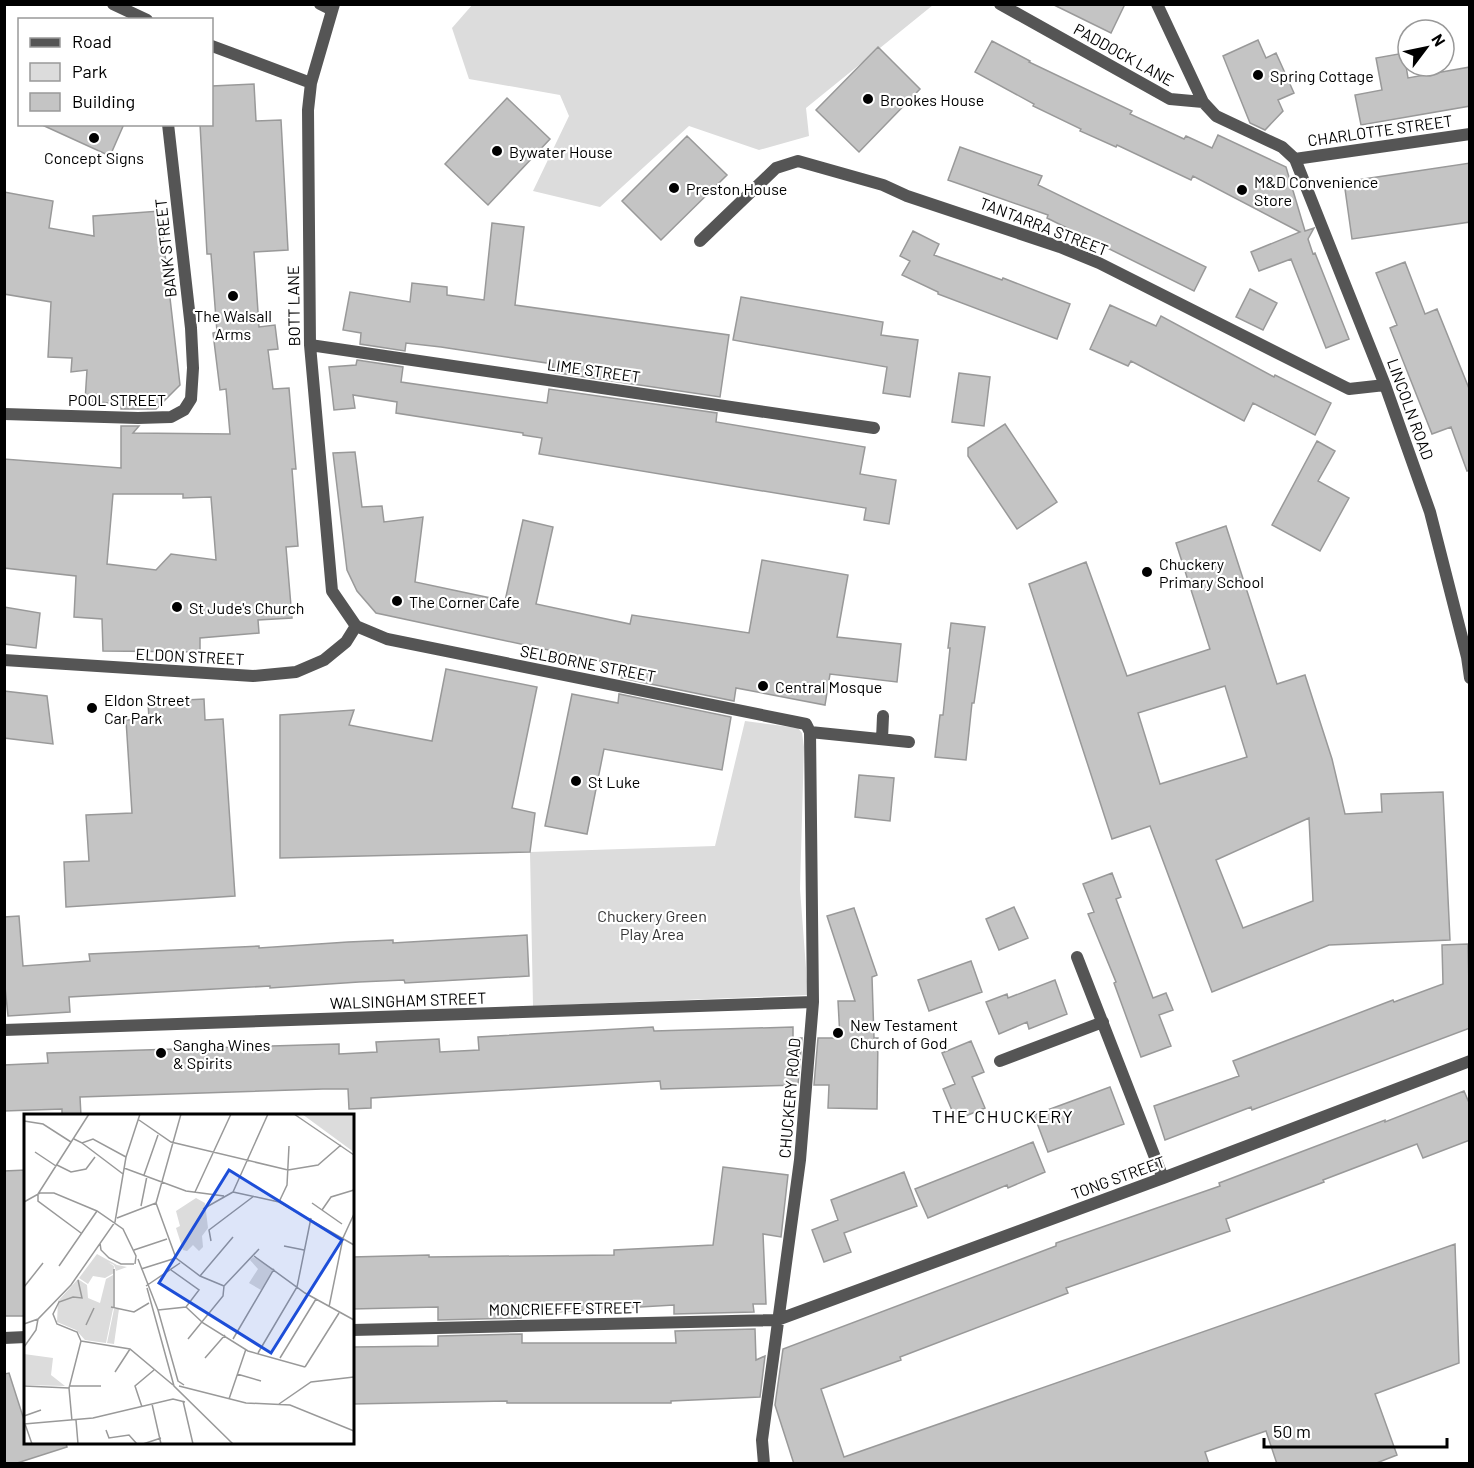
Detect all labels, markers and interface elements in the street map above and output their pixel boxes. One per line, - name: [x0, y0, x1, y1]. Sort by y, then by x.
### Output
- legend: [18, 18, 213, 126]
- north arrow: [1396, 18, 1456, 78]
- street label: PADDOCK LANE: [1071, 19, 1177, 89]
- text: Road: [72, 30, 112, 52]
- text: N: [1428, 30, 1450, 49]
- text: Park: [72, 60, 107, 82]
- place label: Spring Cottage: [1270, 66, 1374, 85]
- marker: Spring Cottage: [1251, 68, 1265, 82]
- text: Building: [72, 90, 135, 112]
- place label: Brookes House: [880, 90, 984, 109]
- marker: Brookes House: [861, 92, 875, 106]
- street label: CHARLOTTE STREET: [1306, 110, 1454, 150]
- marker: Concept Signs: [87, 131, 101, 145]
- place label: Bywater House: [509, 142, 613, 161]
- marker: Bywater House: [490, 144, 504, 158]
- place label: Concept Signs: [44, 148, 144, 167]
- place label: M&D Convenience Store: [1254, 172, 1378, 209]
- place label: Preston House: [686, 179, 787, 198]
- marker: Preston House: [667, 181, 681, 195]
- marker: M&D Convenience Store: [1235, 183, 1249, 197]
- street label: TANTARRA STREET: [977, 193, 1111, 259]
- street label: BANK STREET: [150, 198, 180, 298]
- street label: BOTT LANE: [283, 265, 303, 347]
- marker: The Walsall Arms: [226, 289, 240, 303]
- place label: The Walsall Arms: [194, 306, 272, 343]
- street label: LIME STREET: [546, 354, 642, 386]
- street label: LINCOLN ROAD: [1384, 356, 1438, 462]
- street label: POOL STREET: [68, 390, 166, 409]
- place label: Chuckery Primary School: [1159, 554, 1264, 591]
- marker: Chuckery Primary School: [1140, 565, 1154, 579]
- place label: The Corner Cafe: [409, 592, 520, 611]
- marker: The Corner Cafe: [390, 594, 404, 608]
- place label: St Jude's Church: [189, 598, 304, 617]
- marker: St Jude's Church: [170, 600, 184, 614]
- street label: SELBORNE STREET: [519, 641, 657, 685]
- street label: ELDON STREET: [135, 644, 245, 668]
- place label: Central Mosque: [775, 677, 882, 696]
- marker: Central Mosque: [756, 679, 770, 693]
- place label: Eldon Street Car Park: [104, 690, 190, 727]
- marker: Eldon Street Car Park: [85, 701, 99, 715]
- place label: St Luke: [588, 772, 640, 791]
- marker: St Luke: [569, 774, 583, 788]
- park label: Chuckery Green Play Area: [597, 906, 707, 943]
- street label: WALSINGHAM STREET: [329, 988, 487, 1012]
- place label: New Testament Church of God: [850, 1015, 958, 1052]
- marker: New Testament Church of God: [831, 1026, 845, 1040]
- place label: Sangha Wines & Spirits: [173, 1035, 270, 1072]
- street label: CHUCKERY ROAD: [774, 1037, 804, 1159]
- marker: Sangha Wines & Spirits: [154, 1046, 168, 1060]
- district label: THE CHUCKERY: [932, 1105, 1074, 1127]
- inset map: [24, 1114, 354, 1444]
- street label: TONG STREET: [1068, 1151, 1168, 1203]
- street label: MONCRIEFFE STREET: [488, 1297, 642, 1319]
- scale bar: [1264, 1411, 1447, 1449]
- text: 50 m: [1273, 1420, 1311, 1442]

